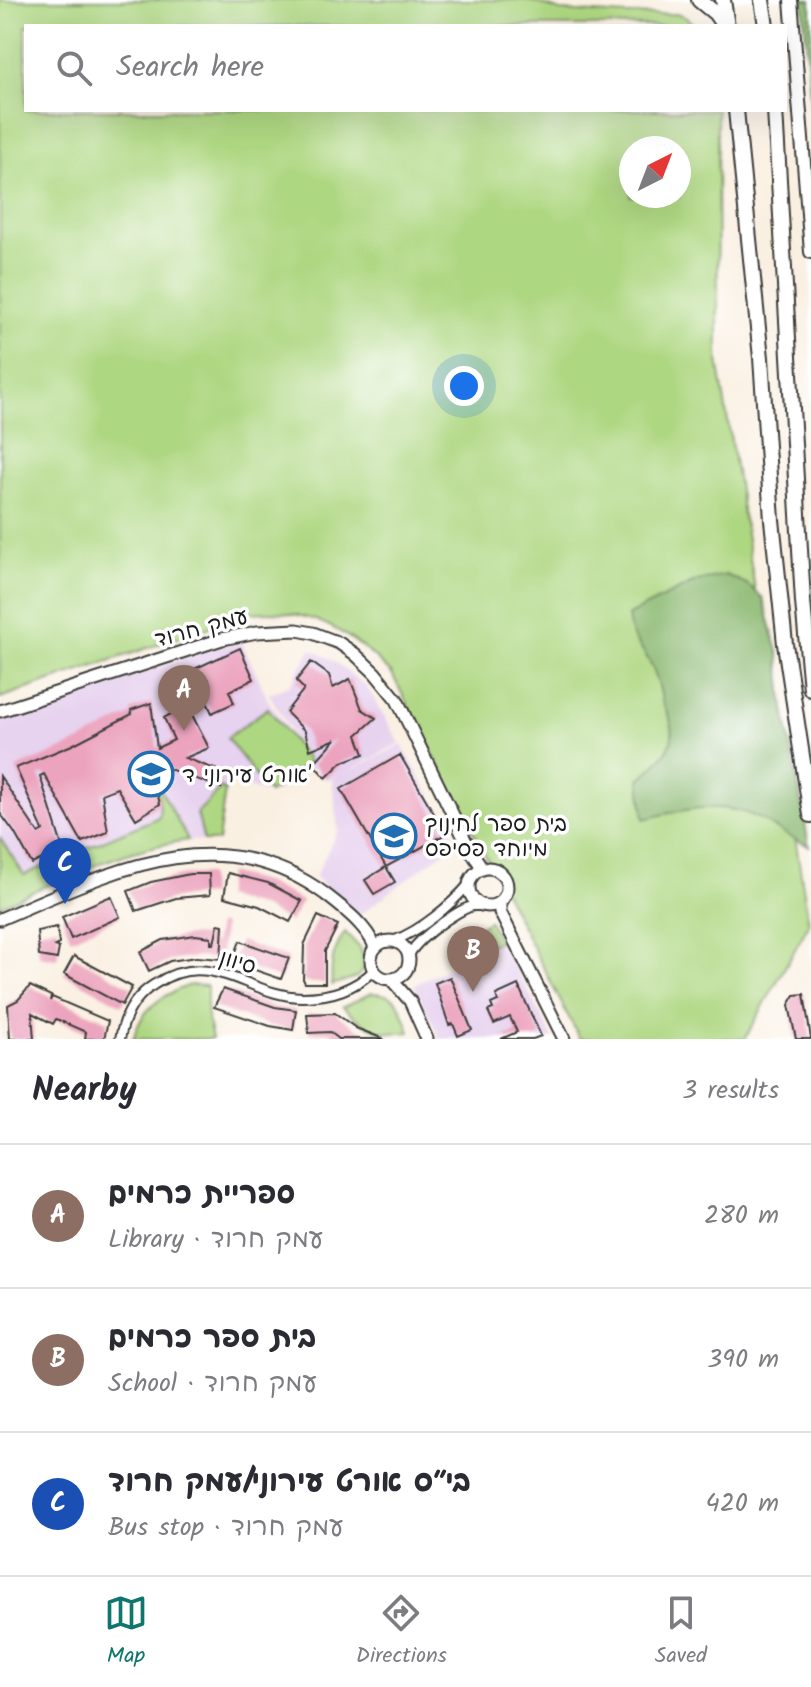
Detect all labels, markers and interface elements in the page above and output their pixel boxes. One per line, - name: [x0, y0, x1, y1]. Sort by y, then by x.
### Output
- search box: [24, 24, 787, 112]
- text: Search here: [116, 44, 264, 92]
- icon: search: [52, 46, 96, 90]
- north arrow: [619, 136, 691, 208]
- your location: [444, 366, 484, 406]
- street label: עמק חרוד: [151, 600, 252, 659]
- pin: A: [158, 665, 210, 731]
- school or university icon: אורט עירוני ד': [127, 750, 175, 798]
- place label: אורט עירוני ד': [182, 759, 312, 794]
- place label: בית ספר לחינוך מיוחד פסיפס: [425, 808, 567, 868]
- school or university icon: בית ספר לחינוך מיוחד פסיפס: [370, 812, 418, 860]
- pin: C: [39, 838, 91, 904]
- pin: B: [447, 926, 499, 992]
- street label: סיוון: [215, 941, 260, 985]
- text: Nearby: [32, 1064, 137, 1118]
- text: 3 results: [682, 1070, 779, 1112]
- text: ספריית כרמים: [108, 1171, 295, 1219]
- text: A: [50, 1195, 66, 1237]
- text: 280 m: [704, 1195, 779, 1237]
- text: Library · עמק חרוד: [108, 1219, 324, 1261]
- text: בית ספר כרמים: [108, 1315, 316, 1363]
- text: B: [50, 1339, 66, 1381]
- text: 390 m: [707, 1339, 779, 1381]
- text: School · עמק חרוד: [108, 1363, 317, 1405]
- text: בי״ס אורט עירוני/עמק חרוד: [108, 1459, 471, 1507]
- text: C: [50, 1483, 66, 1525]
- text: 420 m: [705, 1483, 779, 1525]
- text: Bus stop · עמק חרוד: [108, 1507, 344, 1549]
- tab: Map: [104, 1591, 148, 1674]
- tab: Directions: [356, 1591, 447, 1674]
- tab: Saved: [655, 1591, 707, 1674]

